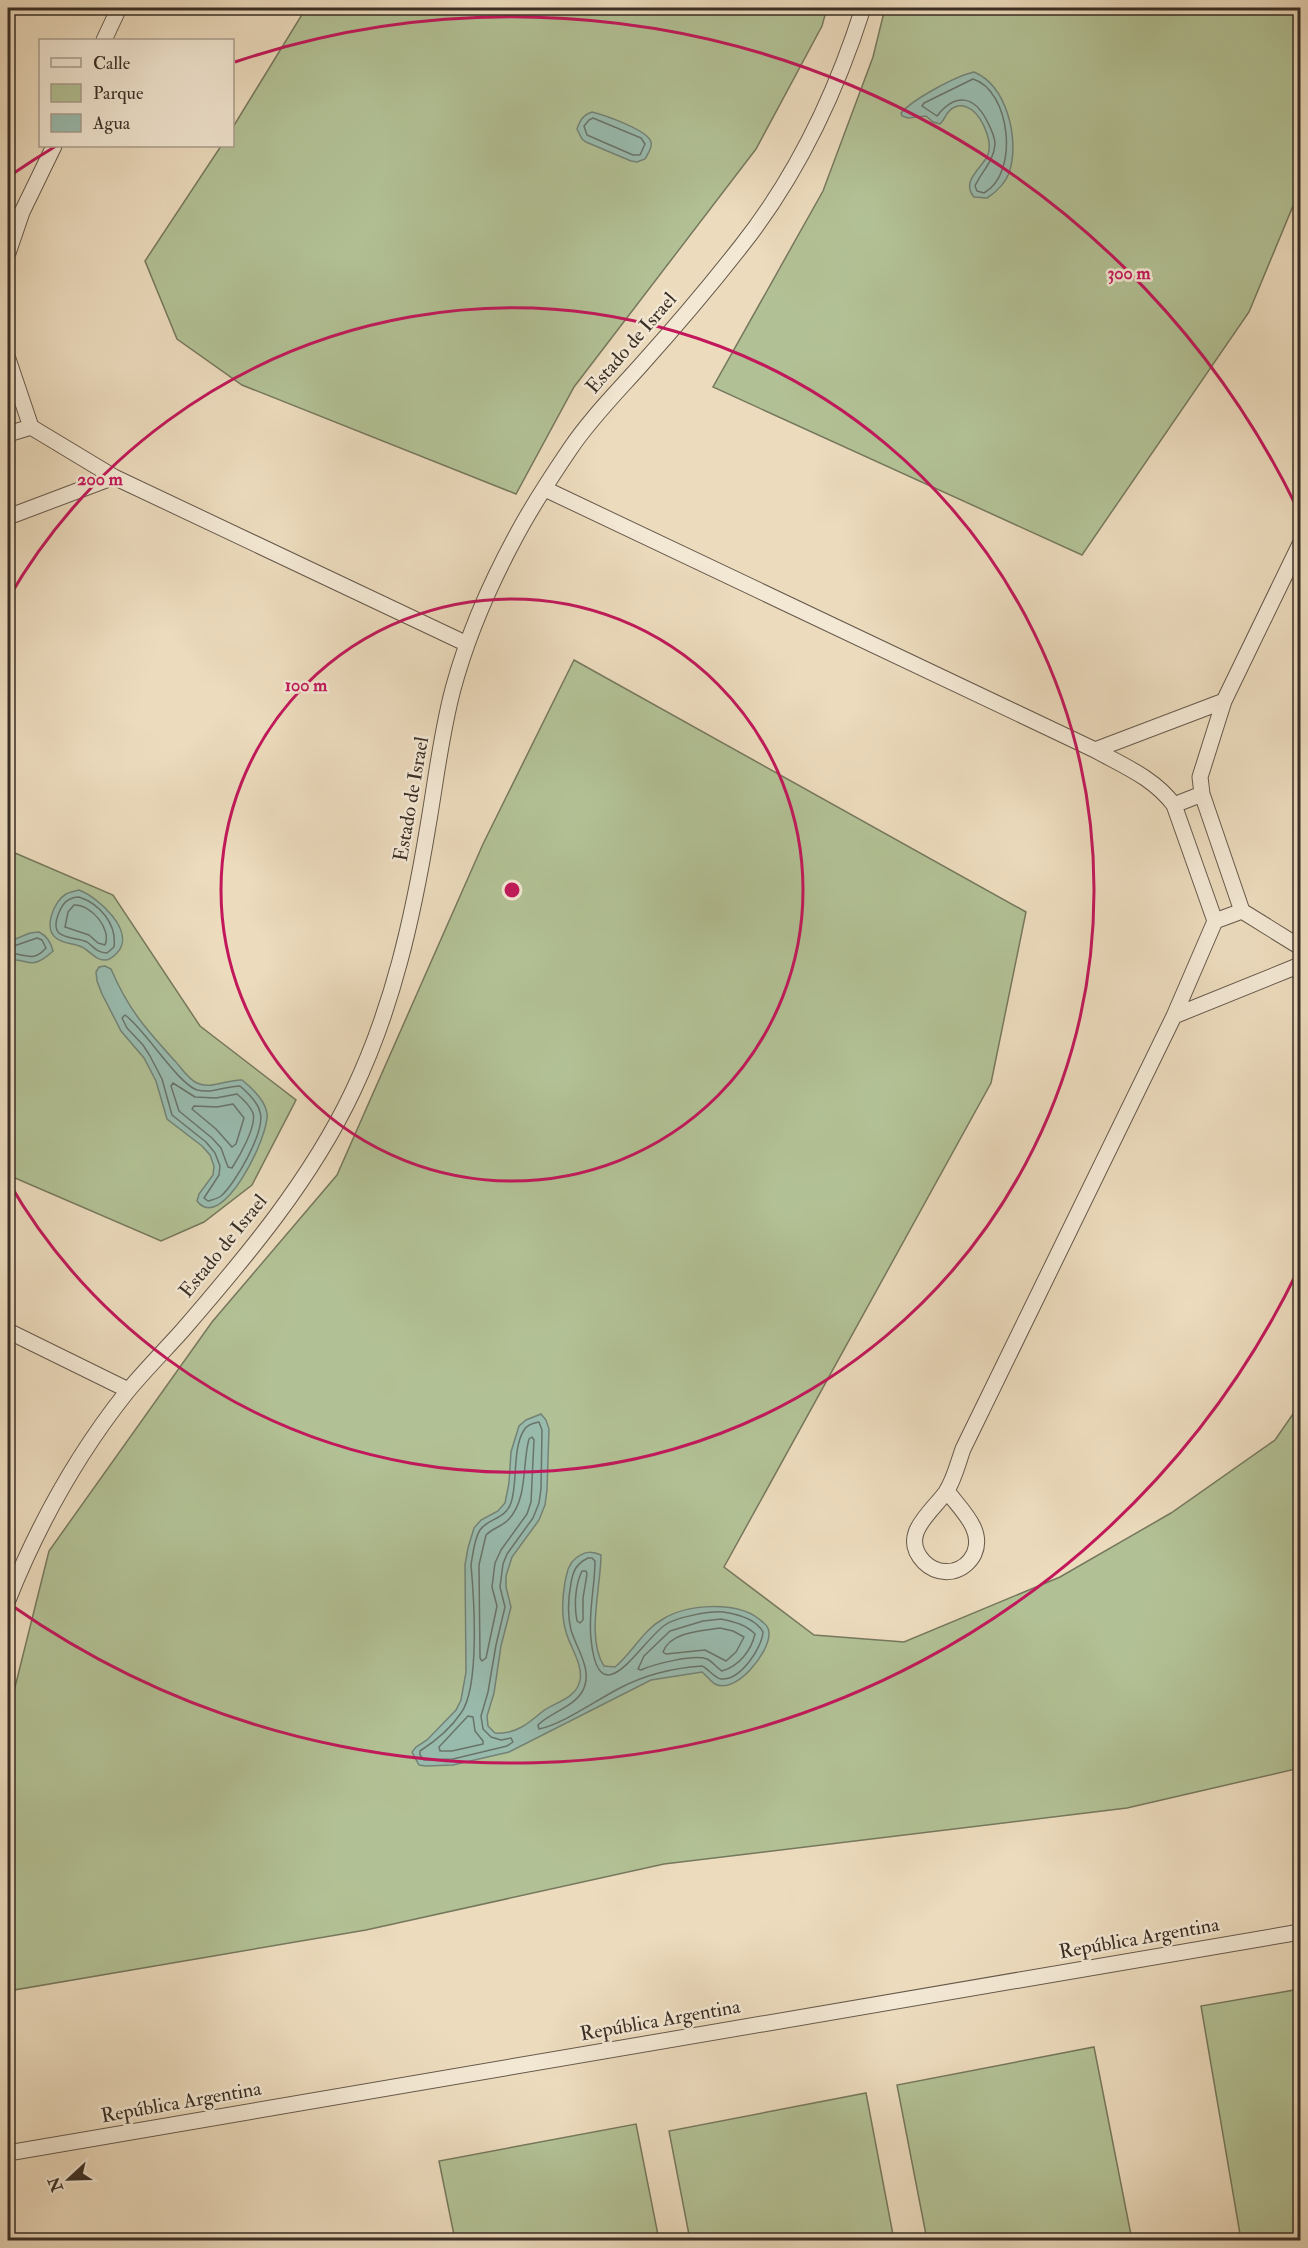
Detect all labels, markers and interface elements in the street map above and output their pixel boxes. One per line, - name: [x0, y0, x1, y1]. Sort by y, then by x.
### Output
- legend: [39, 39, 234, 147]
- text: Calle: [93, 52, 131, 75]
- text: Parque: [93, 82, 144, 105]
- text: Agua: [92, 112, 131, 135]
- text: 300 m: [1107, 262, 1152, 285]
- street label: Estado de Israel: [580, 287, 682, 399]
- text: 200 m: [77, 468, 124, 491]
- text: 100 m: [285, 674, 328, 697]
- street label: Estado de Israel: [388, 735, 434, 863]
- centre of rings: [502, 880, 522, 900]
- street label: Estado de Israel: [174, 1189, 272, 1303]
- street label: República Argentina: [1057, 1911, 1222, 1965]
- street label: República Argentina: [578, 1993, 743, 2047]
- street label: República Argentina: [99, 2075, 264, 2129]
- north arrow: [39, 2149, 99, 2209]
- text: N: [44, 2173, 68, 2196]

